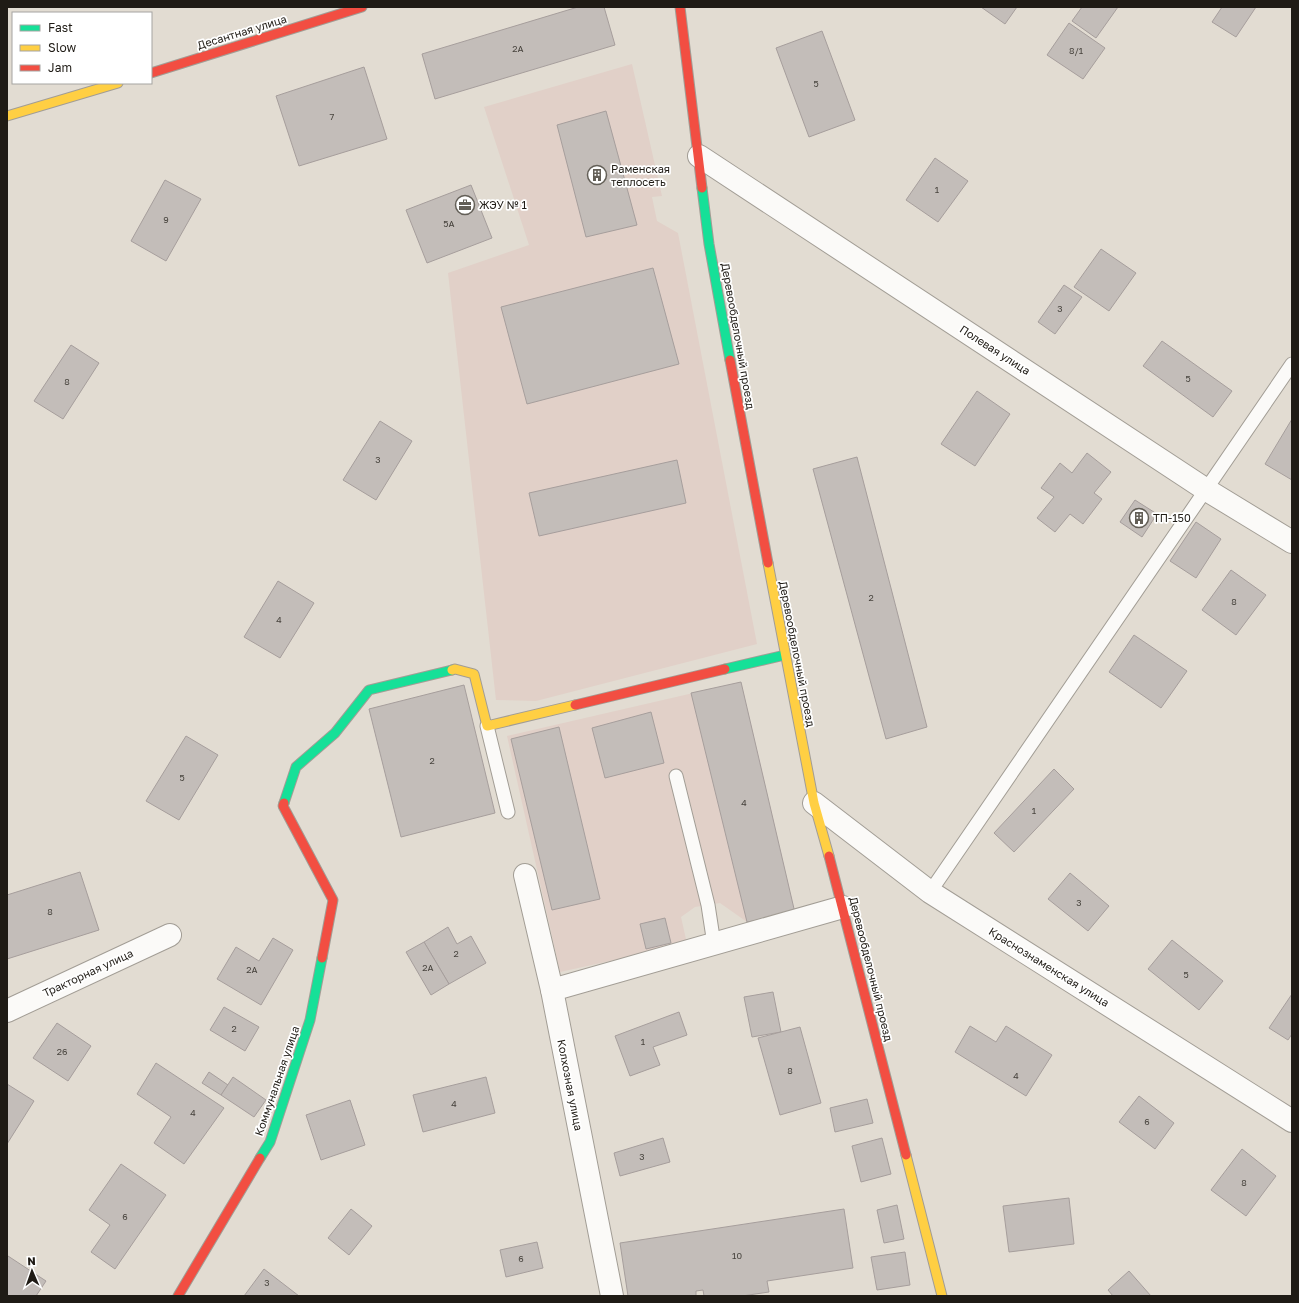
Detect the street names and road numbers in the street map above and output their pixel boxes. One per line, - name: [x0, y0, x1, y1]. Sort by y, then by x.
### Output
- street label: Десантная улица: [196, 12, 288, 51]
- street label: Деревообделочный проезд: [719, 262, 758, 410]
- street label: Полевая улица: [958, 322, 1033, 377]
- street label: Деревообделочный проезд: [777, 580, 818, 728]
- street label: Деревообделочный проезд: [847, 895, 896, 1043]
- street label: Краснознаменская улица: [987, 924, 1112, 1009]
- street label: Тракторная улица: [41, 946, 135, 999]
- street label: Коммунальная улица: [252, 1024, 301, 1138]
- street label: Колхозная улица: [555, 1038, 586, 1132]

